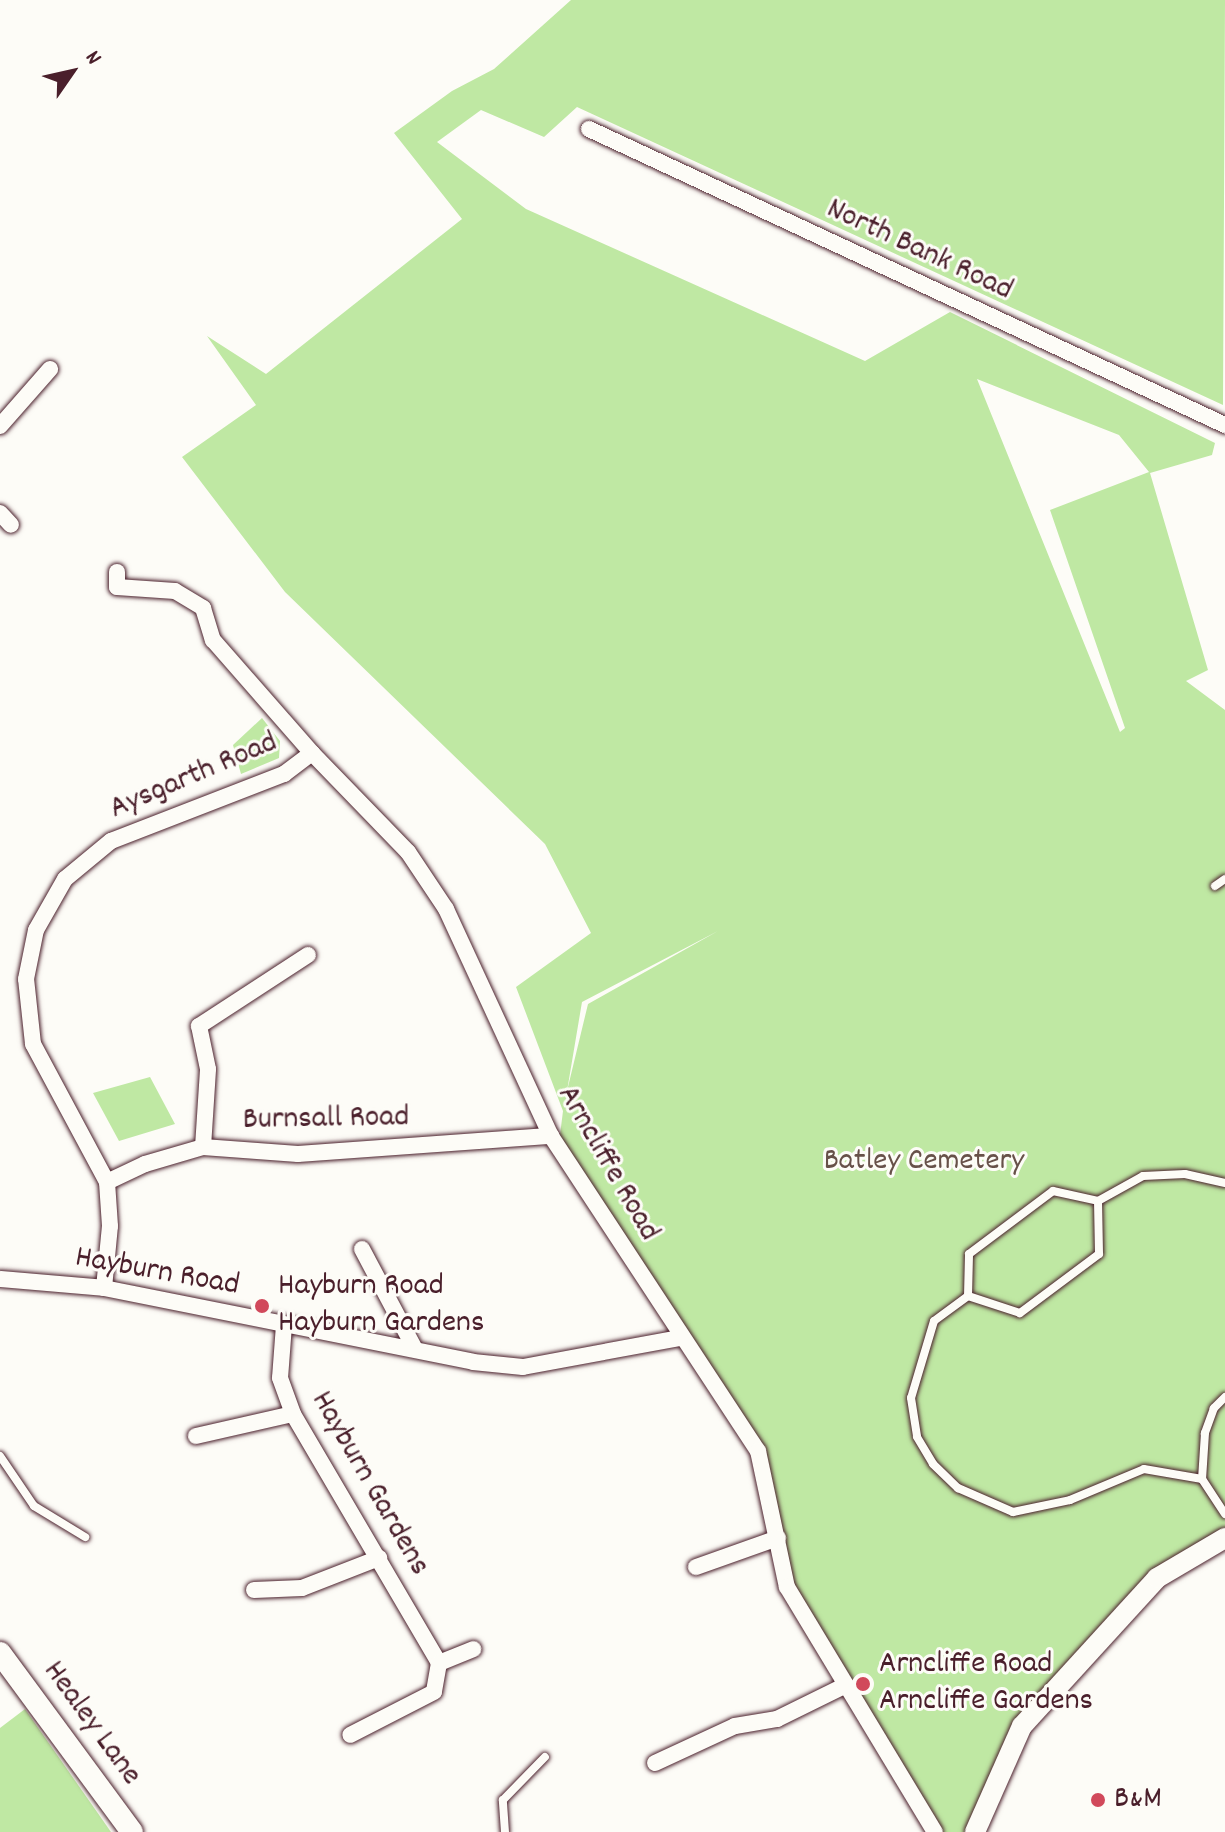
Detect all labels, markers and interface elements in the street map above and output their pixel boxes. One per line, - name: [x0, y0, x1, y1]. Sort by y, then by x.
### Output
- north arrow: [32, 32, 112, 112]
- text: N: [76, 45, 108, 71]
- street label: North Bank Road: [820, 191, 1018, 311]
- street label: Aysgarth Road: [104, 724, 284, 830]
- street label: Arncliffe Road: [547, 1079, 667, 1249]
- street label: Burnsall Road: [242, 1099, 410, 1141]
- park label: Batley Cemetery: [824, 1143, 1024, 1181]
- street label: Hayburn Road: [72, 1240, 242, 1306]
- place label: Hayburn Road Hayburn Gardens: [278, 1269, 484, 1344]
- marker: Hayburn Road Hayburn Gardens: [253, 1297, 271, 1315]
- street label: Hayburn Gardens: [301, 1385, 437, 1583]
- place label: Arncliffe Road Arncliffe Gardens: [879, 1647, 1093, 1722]
- street label: Healey Lane: [33, 1654, 149, 1794]
- marker: Arncliffe Road Arncliffe Gardens: [854, 1675, 872, 1693]
- place label: B&M: [1114, 1781, 1162, 1819]
- marker: B&M: [1089, 1791, 1107, 1809]

